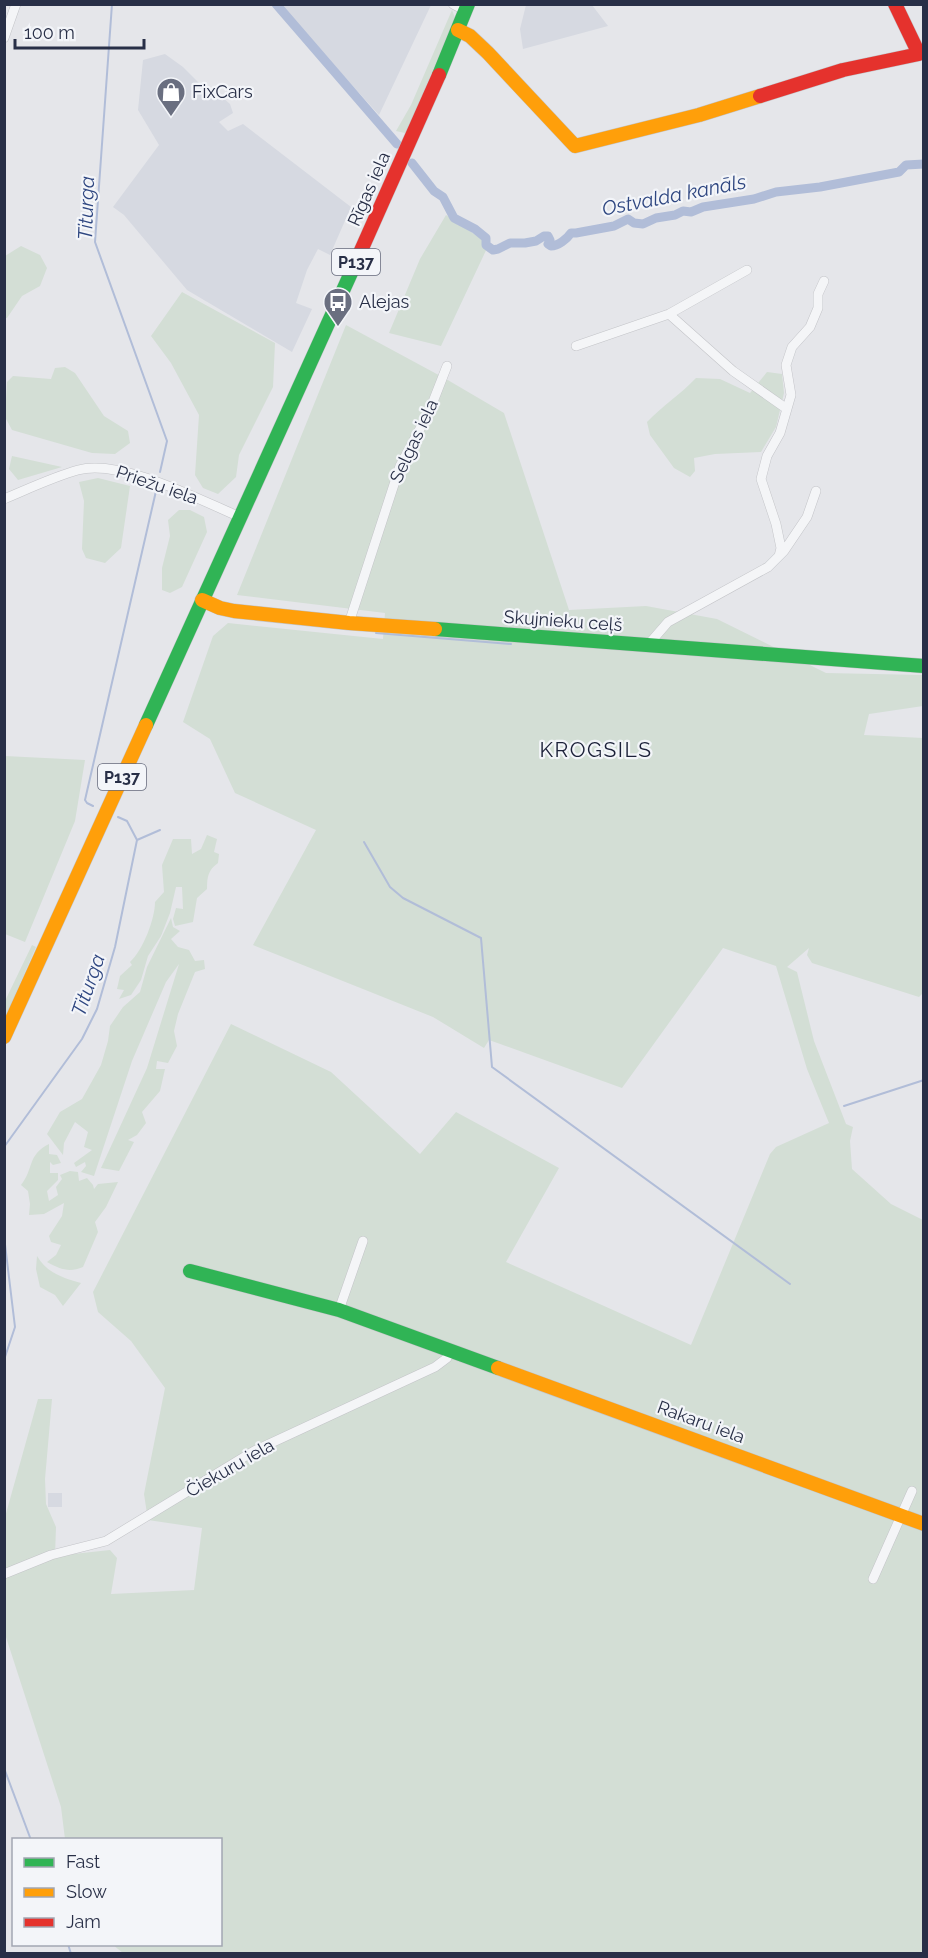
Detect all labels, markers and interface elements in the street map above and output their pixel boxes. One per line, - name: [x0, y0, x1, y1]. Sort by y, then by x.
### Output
- scale bar: [15, 12, 144, 50]
- text: 100 m: [24, 22, 75, 43]
- shop icon: FixCars: [155, 76, 187, 118]
- place label: FixCars: [192, 81, 253, 102]
- street label: Rīgas iela: [343, 148, 394, 229]
- water label: Ostvalda kanāls: [600, 169, 749, 221]
- water label: Titurga: [73, 176, 99, 240]
- road number: P137: [332, 249, 380, 275]
- bus stop icon: Alejas: [322, 286, 354, 328]
- place label: Alejas: [359, 291, 409, 312]
- street label: Selgas iela: [385, 396, 442, 486]
- street label: Priežu iela: [113, 461, 201, 508]
- street label: Skujnieku ceļš: [503, 606, 623, 635]
- district label: KROGSILS: [540, 737, 652, 762]
- road number: P137: [98, 764, 146, 790]
- water label: Titurga: [66, 951, 110, 1019]
- street label: Rakaru iela: [655, 1396, 748, 1447]
- street label: Čiekuru iela: [182, 1433, 277, 1501]
- legend: [12, 1838, 222, 1946]
- text: Fast: [66, 1851, 100, 1872]
- text: Slow: [66, 1881, 107, 1902]
- text: Jam: [66, 1911, 101, 1932]

